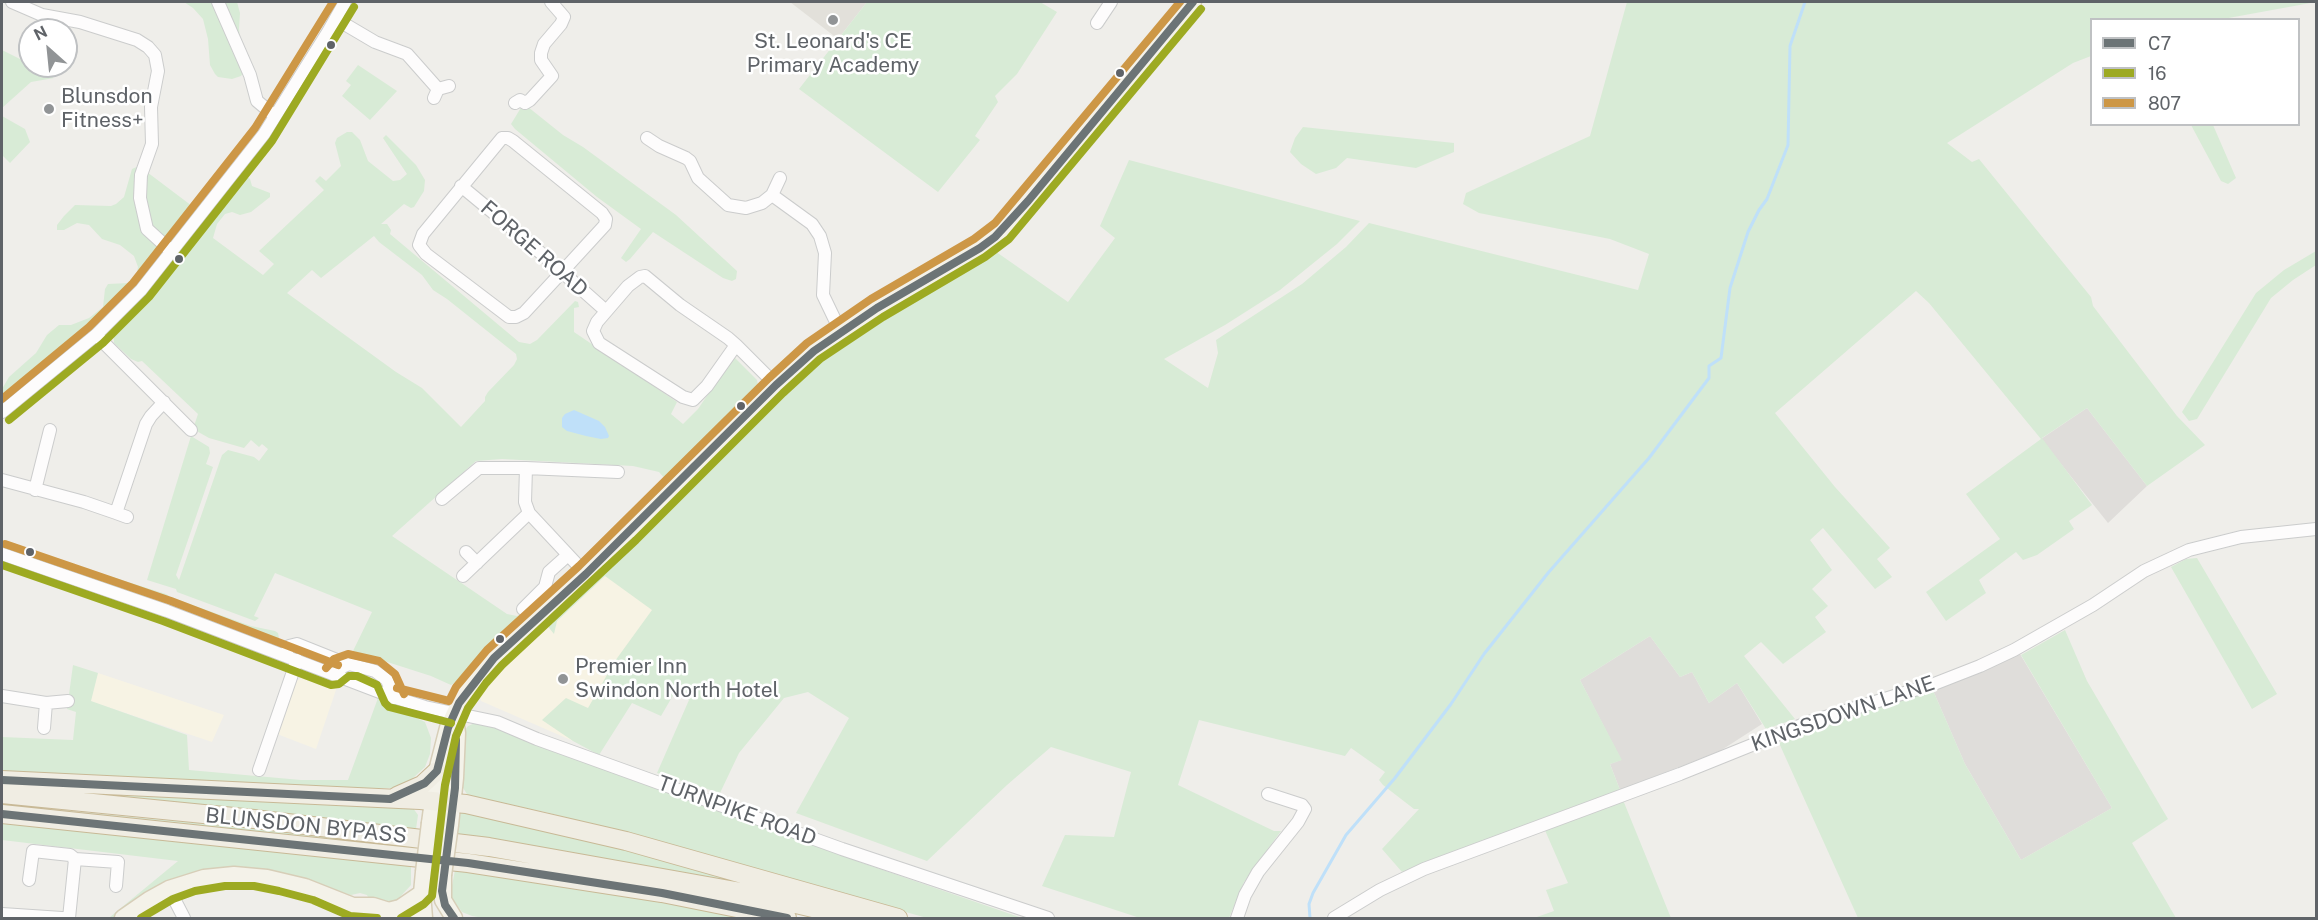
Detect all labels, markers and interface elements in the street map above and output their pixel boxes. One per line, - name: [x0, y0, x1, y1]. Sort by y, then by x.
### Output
- marker: St. Leonard's CE Primary Academy: [826, 13, 840, 27]
- north arrow: [18, 18, 78, 78]
- legend: [2090, 18, 2300, 126]
- text: N: [31, 22, 50, 45]
- place label: St. Leonard's CE Primary Academy: [747, 29, 919, 79]
- text: C7: [2148, 33, 2171, 54]
- unlabelled marker: [325, 39, 337, 51]
- text: 16: [2148, 63, 2167, 84]
- unlabelled marker: [1114, 67, 1126, 79]
- place label: Blunsdon Fitness+: [61, 84, 153, 134]
- text: 807: [2148, 93, 2181, 114]
- marker: Blunsdon Fitness+: [42, 102, 56, 116]
- street label: FORGE ROAD: [475, 196, 593, 302]
- unlabelled marker: [173, 253, 185, 265]
- unlabelled marker: [735, 400, 747, 412]
- unlabelled marker: [24, 546, 36, 558]
- unlabelled marker: [494, 633, 506, 645]
- place label: Premier Inn Swindon North Hotel: [575, 654, 779, 704]
- street label: KINGSDOWN LANE: [1748, 671, 1938, 757]
- marker: Premier Inn Swindon North Hotel: [556, 672, 570, 686]
- street label: TURNPIKE ROAD: [654, 771, 820, 851]
- street label: BLUNSDON BYPASS: [204, 803, 408, 849]

